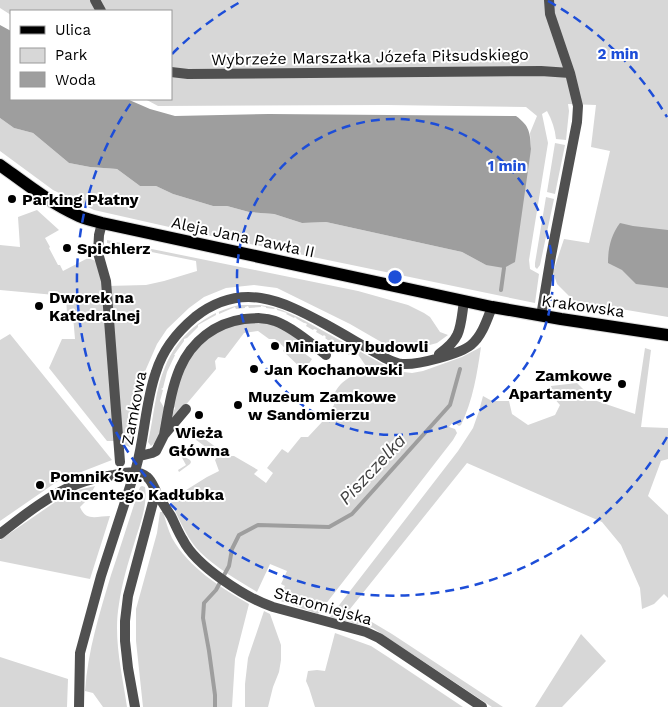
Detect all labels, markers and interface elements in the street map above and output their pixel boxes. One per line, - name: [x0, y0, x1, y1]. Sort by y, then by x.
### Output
- legend: [10, 10, 172, 100]
- text: Ulica: [55, 21, 92, 39]
- street label: Wybrzeże Marszałka Józefa Piłsudskiego: [211, 45, 529, 69]
- text: 2 min: [597, 45, 639, 63]
- text: Park: [55, 46, 88, 64]
- text: Woda: [55, 71, 96, 89]
- text: 1 min: [488, 157, 526, 175]
- place label: Parking Płatny: [22, 190, 140, 209]
- marker: Parking Płatny: [6, 193, 18, 205]
- street label: Aleja Jana Pawła II: [170, 213, 316, 261]
- place label: Spichlerz: [77, 239, 151, 258]
- marker: Spichlerz: [61, 242, 73, 254]
- centre of rings: [386, 268, 404, 286]
- place label: Dworek na Katedralnej: [49, 288, 140, 325]
- street label: Krakowska: [540, 291, 626, 321]
- marker: Dworek na Katedralnej: [33, 300, 45, 312]
- place label: Miniatury budowli: [285, 337, 428, 356]
- marker: Miniatury budowli: [269, 340, 281, 352]
- place label: Jan Kochanowski: [264, 360, 403, 379]
- marker: Jan Kochanowski: [248, 363, 260, 375]
- place label: Zamkowe Apartamenty: [509, 366, 613, 403]
- street label: Zamkowa: [118, 369, 150, 447]
- marker: Zamkowe Apartamenty: [616, 378, 628, 390]
- place label: Muzeum Zamkowe w Sandomierzu: [248, 387, 396, 424]
- marker: Muzeum Zamkowe w Sandomierzu: [232, 399, 244, 411]
- marker: Wieża Główna: [193, 409, 205, 421]
- place label: Wieża Główna: [168, 423, 230, 460]
- water label: Piszczelka: [334, 430, 410, 508]
- place label: Pomnik Św. Wincentego Kadłubka: [50, 467, 225, 504]
- marker: Pomnik Św. Wincentego Kadłubka: [34, 479, 46, 491]
- street label: Staromiejska: [272, 583, 374, 629]

